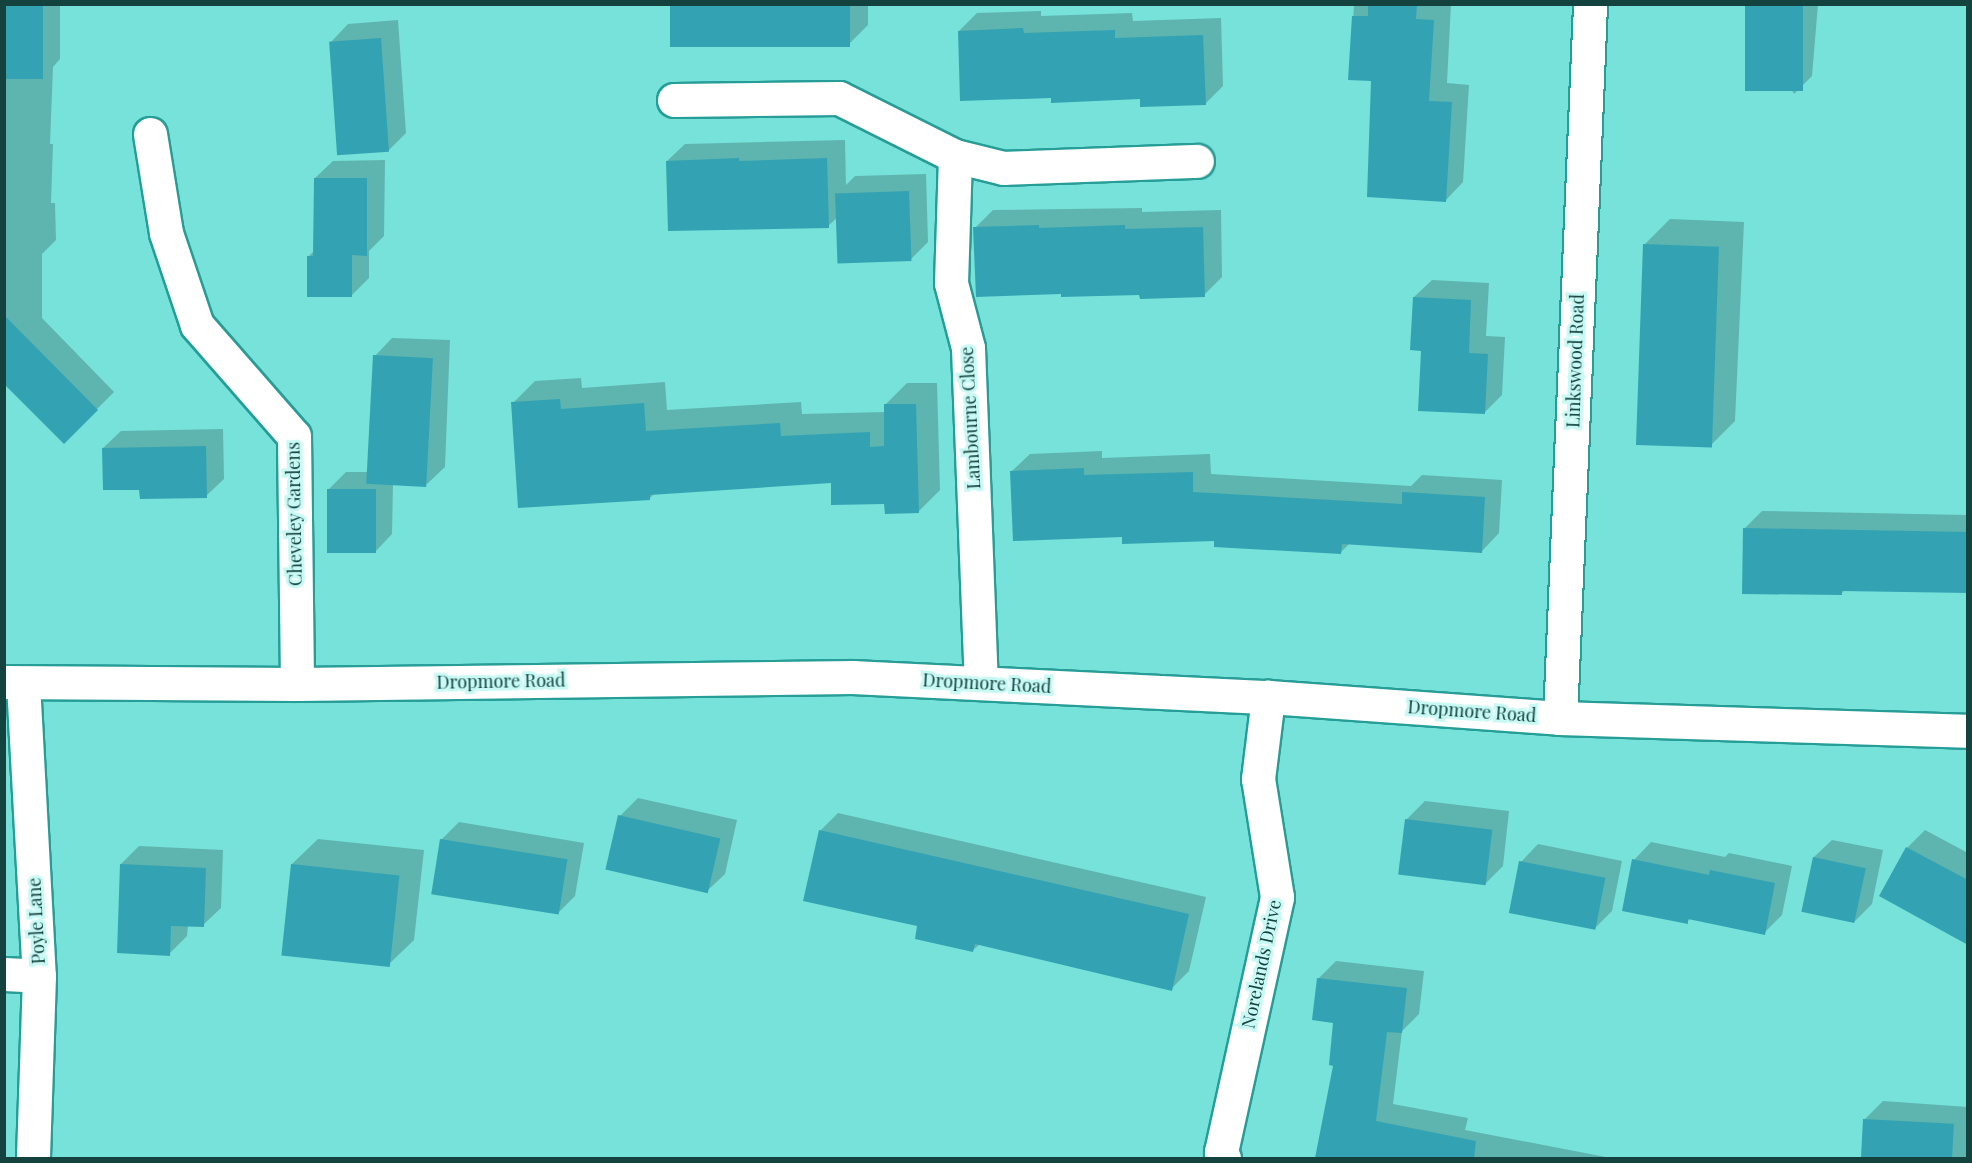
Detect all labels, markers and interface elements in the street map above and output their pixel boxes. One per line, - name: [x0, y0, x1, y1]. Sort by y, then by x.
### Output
- street label: Linkswood Road: [1562, 294, 1588, 428]
- street label: Lambourne Close: [955, 346, 985, 490]
- street label: Cheveley Gardens: [282, 441, 306, 587]
- street label: Dropmore Road: [436, 669, 566, 693]
- street label: Dropmore Road: [922, 669, 1052, 697]
- street label: Dropmore Road: [1407, 696, 1537, 726]
- street label: Poyle Lane: [23, 877, 49, 965]
- street label: Norelands Drive: [1237, 898, 1285, 1030]

